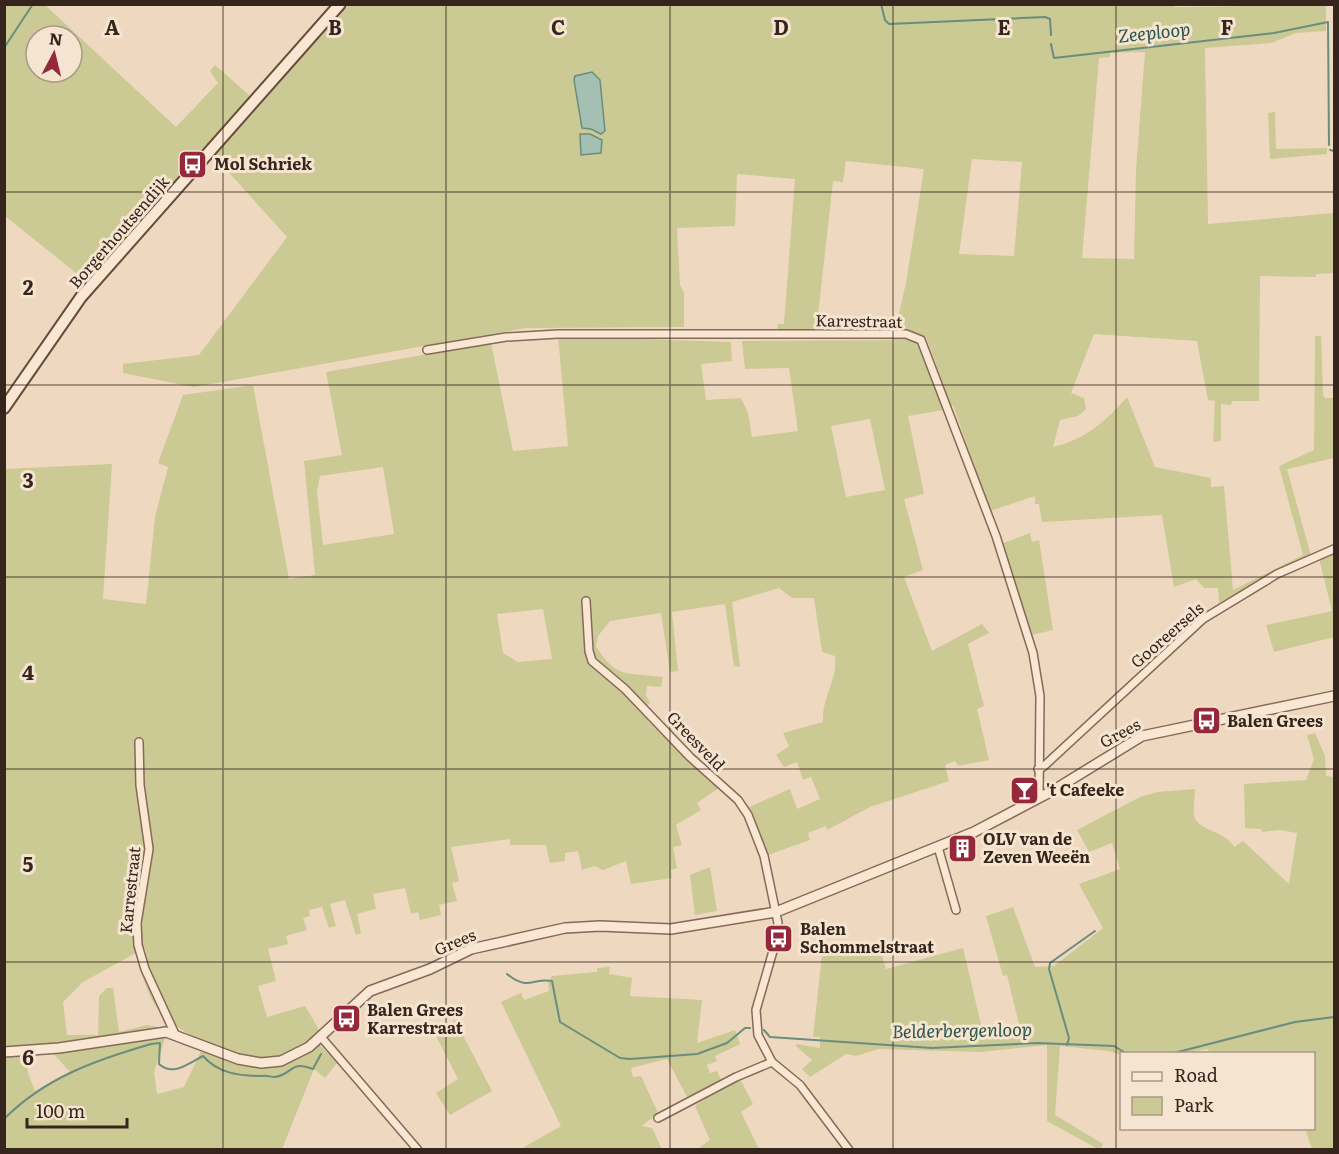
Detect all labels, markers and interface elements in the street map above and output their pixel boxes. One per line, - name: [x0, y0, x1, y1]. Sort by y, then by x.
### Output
- text: A: [104, 11, 120, 41]
- text: B: [328, 11, 342, 41]
- text: C: [551, 11, 565, 41]
- text: D: [773, 11, 789, 41]
- text: E: [997, 11, 1011, 41]
- text: F: [1221, 11, 1234, 41]
- water label: Zeeploop: [1116, 14, 1191, 49]
- north arrow: [24, 24, 84, 84]
- text: N: [48, 25, 64, 51]
- bus stop icon: Mol Schriek: [177, 148, 209, 180]
- place label: Mol Schriek: [214, 151, 312, 175]
- street label: Borgerhoutsendijk: [63, 170, 174, 293]
- text: 2: [23, 271, 34, 301]
- street label: Karrestraat: [815, 307, 903, 333]
- text: 3: [22, 464, 34, 494]
- street label: Gooreersels: [1125, 596, 1208, 673]
- text: 4: [22, 656, 34, 686]
- street label: Greesveld: [662, 705, 732, 776]
- bus stop icon: Balen Grees: [1190, 705, 1222, 737]
- place label: Balen Grees: [1227, 708, 1323, 732]
- street label: Grees: [1095, 711, 1144, 753]
- bar icon: 't Cafeeke: [1009, 774, 1041, 806]
- place label: 't Cafeeke: [1046, 777, 1124, 801]
- place label: OLV van de Zeven Weeën: [983, 826, 1090, 868]
- building icon: OLV van de Zeven Weeën: [946, 832, 978, 864]
- street label: Karrestraat: [113, 845, 146, 935]
- text: 5: [23, 848, 34, 878]
- place label: Balen Schommelstraat: [800, 916, 934, 958]
- street label: Grees: [430, 922, 479, 961]
- bus stop icon: Balen Schommelstraat: [763, 922, 795, 954]
- place label: Balen Grees Karrestraat: [367, 997, 463, 1039]
- bus stop icon: Balen Grees Karrestraat: [330, 1003, 362, 1035]
- water label: Belderbergenloop: [892, 1015, 1032, 1044]
- text: 6: [22, 1041, 34, 1071]
- legend: [1120, 1052, 1315, 1130]
- text: Road: [1174, 1061, 1218, 1088]
- scale bar: [27, 1091, 128, 1129]
- text: Park: [1174, 1091, 1215, 1118]
- text: 100 m: [36, 1097, 85, 1124]

